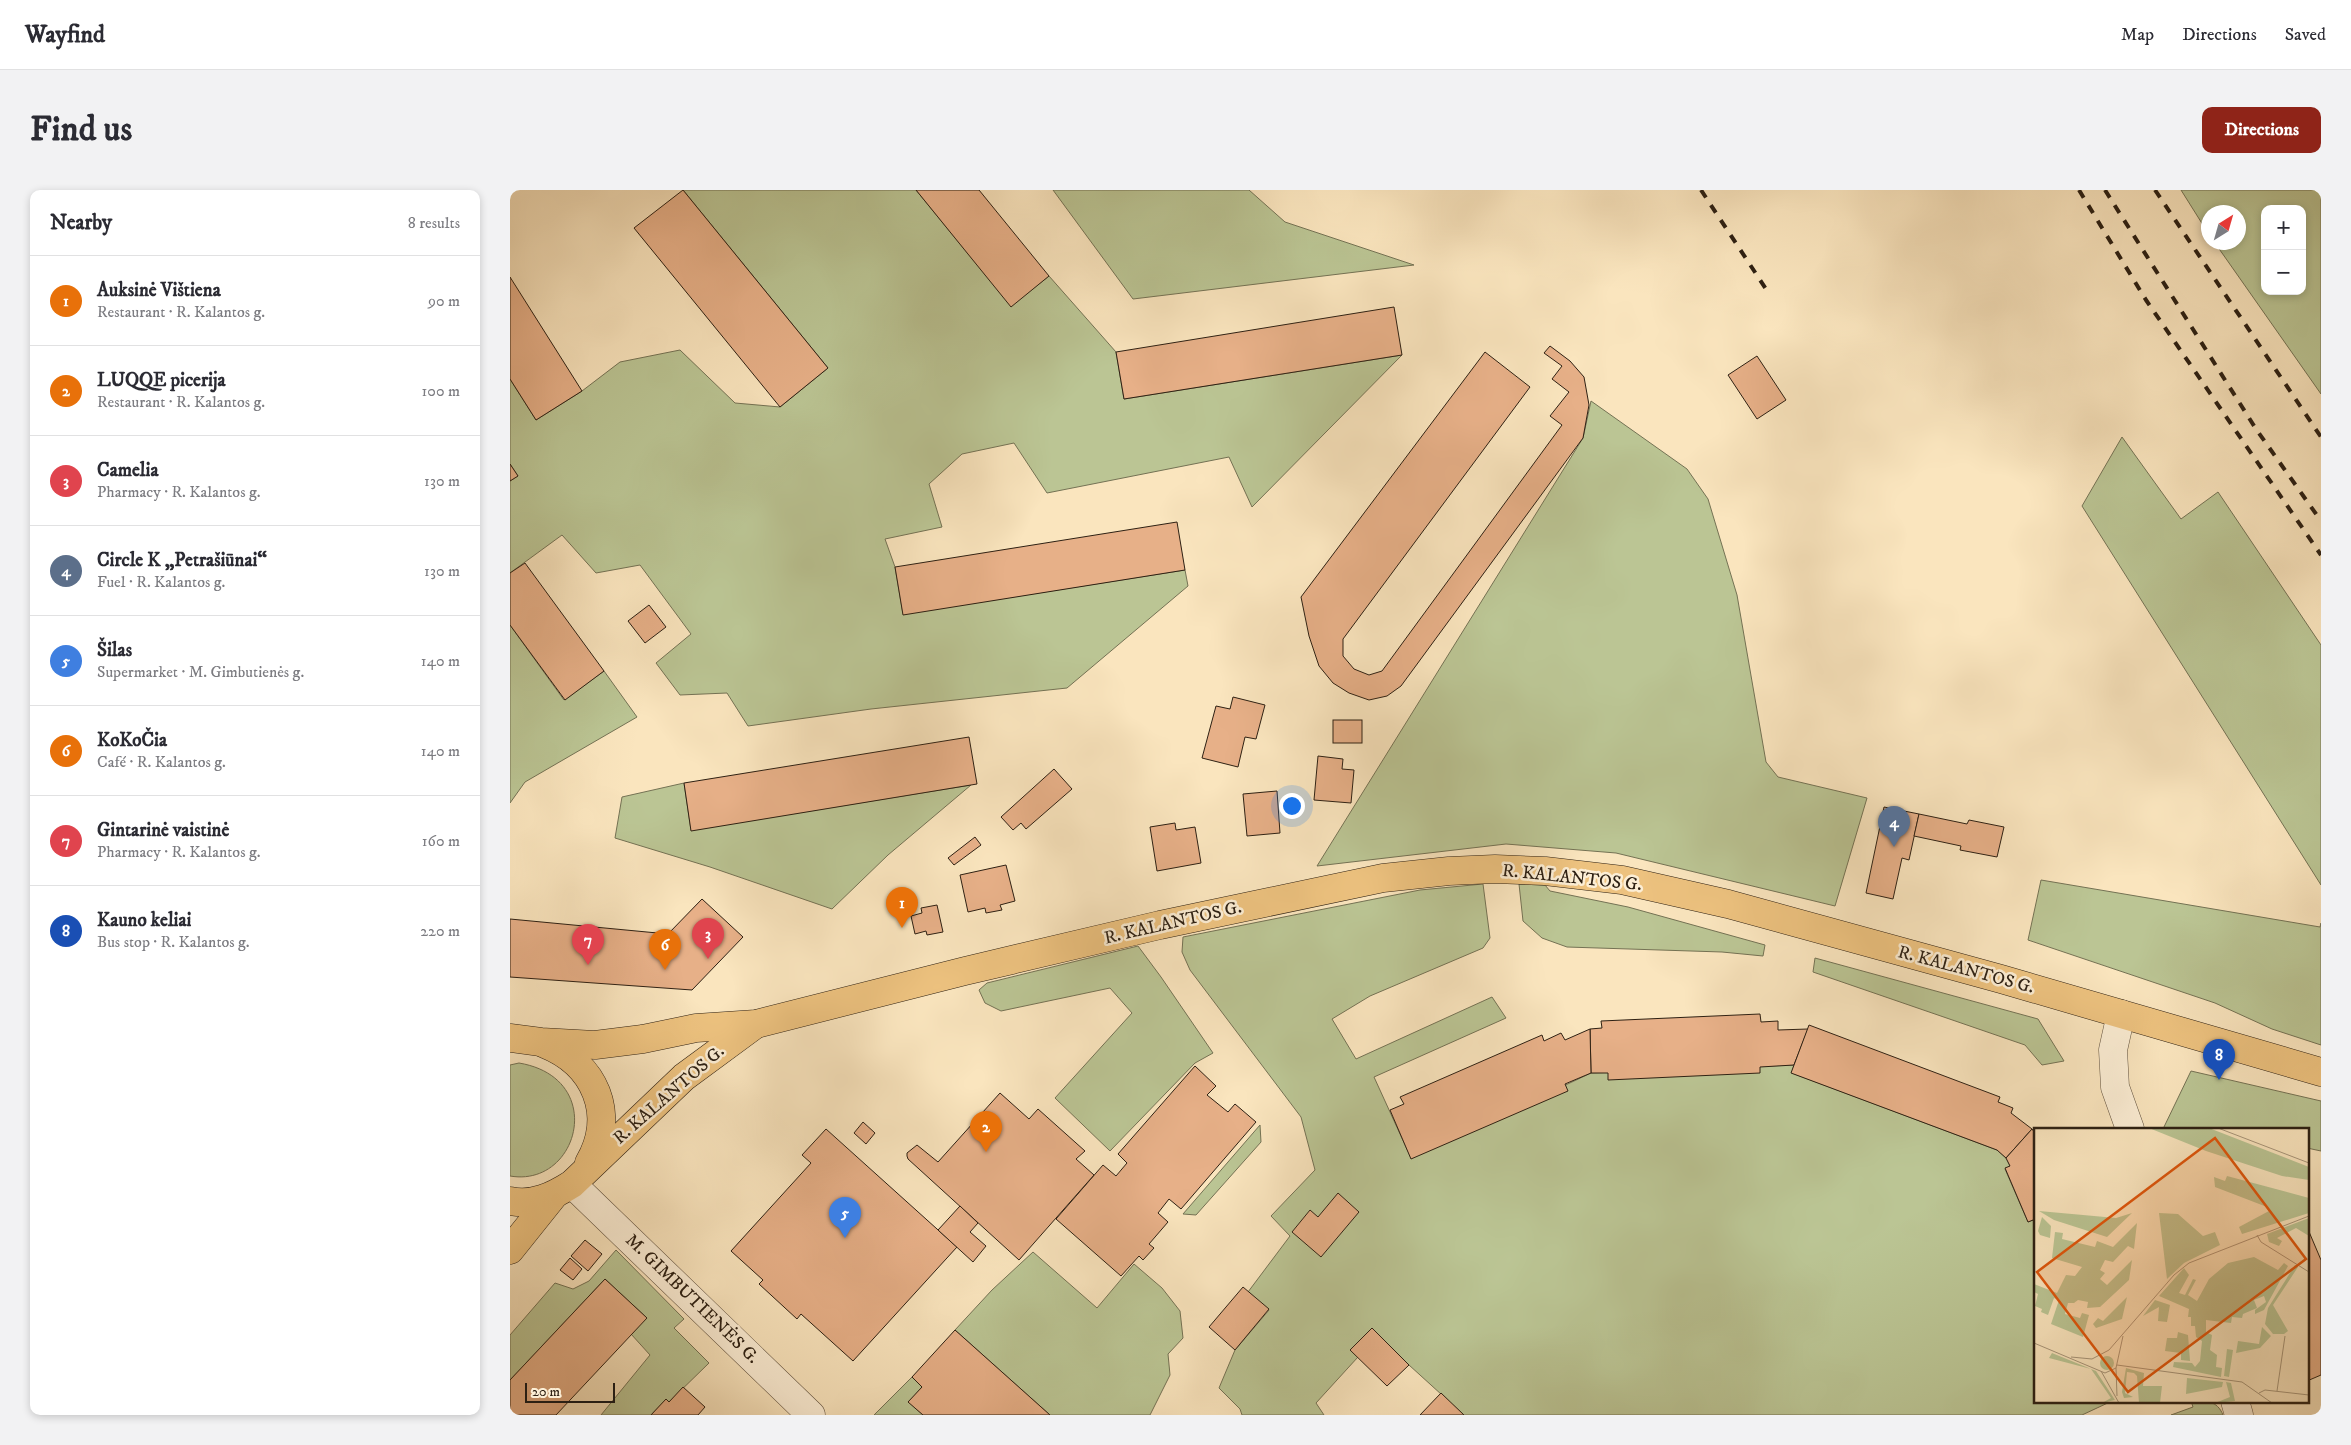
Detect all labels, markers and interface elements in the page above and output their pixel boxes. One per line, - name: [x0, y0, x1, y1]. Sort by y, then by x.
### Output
- text: Wayfind: [25, 20, 105, 50]
- text: Map: [2121, 24, 2154, 46]
- text: Directions: [2182, 24, 2257, 46]
- text: Saved: [2285, 24, 2326, 46]
- button: Directions: [2202, 107, 2321, 153]
- text: Find us: [30, 108, 132, 152]
- north arrow: [2201, 205, 2246, 250]
- map controls: [2261, 205, 2306, 295]
- button: +: [2261, 205, 2306, 250]
- text: Nearby: [50, 210, 112, 236]
- text: 8 results: [408, 213, 460, 233]
- button: −: [2261, 250, 2306, 295]
- text: Auksinė Vištiena: [97, 279, 221, 302]
- text: 1: [63, 291, 69, 311]
- text: 90 m: [428, 291, 460, 311]
- text: Restaurant · R. Kalantos g.: [97, 302, 265, 322]
- text: LUQQE picerija: [97, 369, 226, 392]
- text: 2: [62, 381, 70, 401]
- text: 100 m: [422, 381, 460, 401]
- text: Restaurant · R. Kalantos g.: [97, 392, 265, 412]
- text: Camelia: [97, 459, 158, 482]
- text: 3: [63, 471, 69, 491]
- text: 130 m: [424, 471, 460, 491]
- text: Pharmacy · R. Kalantos g.: [97, 482, 260, 502]
- text: Circle K „Petrašiūnai“: [97, 549, 267, 572]
- text: 4: [61, 561, 71, 581]
- text: 130 m: [424, 561, 460, 581]
- text: Fuel · R. Kalantos g.: [97, 572, 225, 592]
- text: Šilas: [97, 639, 132, 662]
- text: 5: [62, 651, 70, 671]
- text: 140 m: [421, 651, 460, 671]
- text: Supermarket · M. Gimbutienės g.: [97, 662, 304, 682]
- text: KoKoČia: [97, 729, 167, 752]
- text: 6: [62, 741, 70, 761]
- text: 140 m: [421, 741, 460, 761]
- text: Café · R. Kalantos g.: [97, 752, 226, 772]
- your location: [1279, 793, 1305, 819]
- pin: 4: [1878, 806, 1910, 847]
- text: Gintarinė vaistinė: [97, 819, 229, 842]
- text: 7: [62, 831, 70, 851]
- text: 160 m: [422, 831, 460, 851]
- text: Pharmacy · R. Kalantos g.: [97, 842, 260, 862]
- street label: R. KALANTOS G.: [1501, 860, 1643, 896]
- pin: 1: [886, 887, 918, 928]
- street label: R. KALANTOS G.: [1102, 897, 1244, 949]
- text: Kauno keliai: [97, 909, 191, 932]
- pin: 3: [692, 918, 724, 959]
- text: 8: [62, 921, 70, 941]
- text: 220 m: [420, 921, 460, 941]
- pin: 7: [572, 924, 604, 965]
- pin: 6: [649, 929, 681, 970]
- text: Bus stop · R. Kalantos g.: [97, 932, 250, 952]
- street label: R. KALANTOS G.: [1895, 941, 2037, 999]
- pin: 8: [2203, 1039, 2235, 1080]
- street label: R. KALANTOS G.: [609, 1041, 729, 1149]
- pin: 2: [970, 1111, 1002, 1152]
- inset map: [2034, 1128, 2308, 1402]
- pin: 5: [829, 1197, 861, 1238]
- street label: M. GIMBUTIENĖS G.: [621, 1229, 763, 1369]
- scale bar: [525, 1380, 615, 1403]
- text: 20 m: [532, 1383, 560, 1401]

